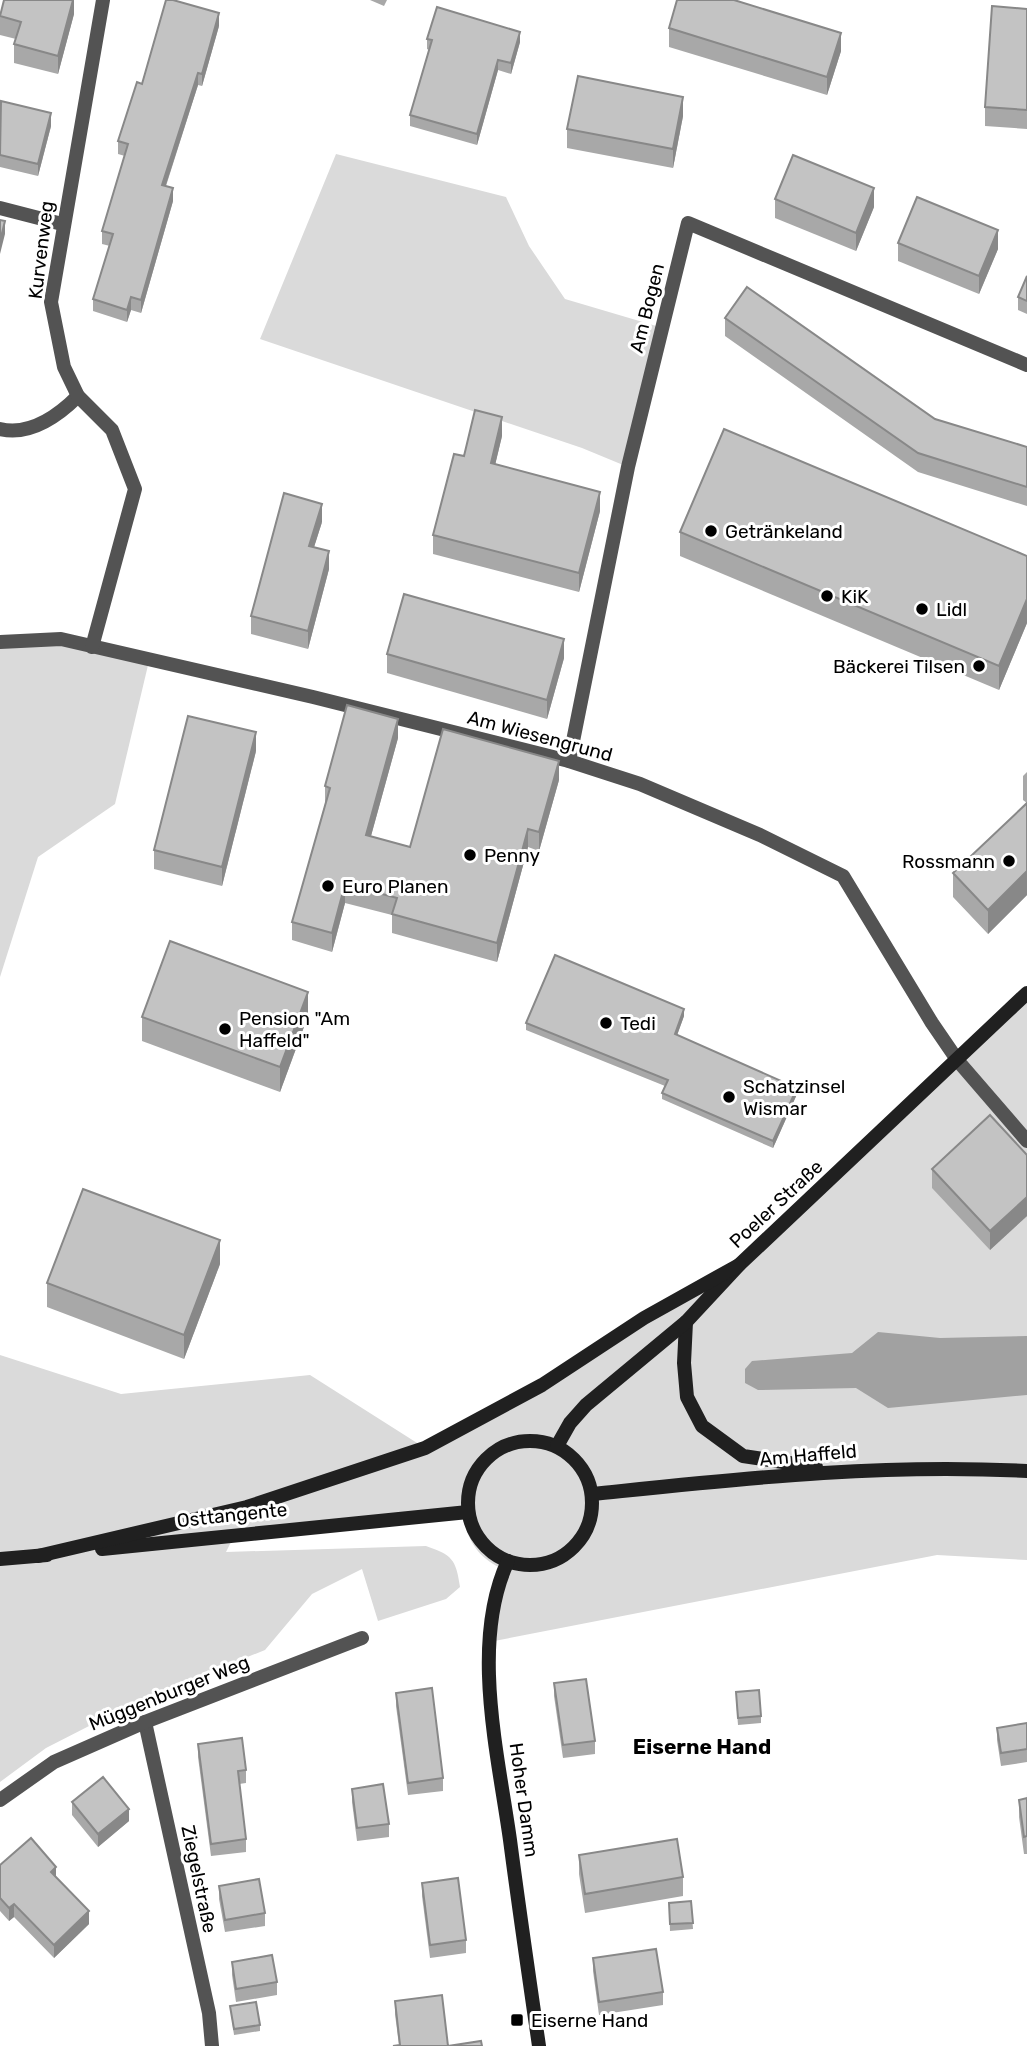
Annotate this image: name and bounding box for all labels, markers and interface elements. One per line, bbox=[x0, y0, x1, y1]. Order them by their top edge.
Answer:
street label: Kurvenweg bbox=[24, 200, 58, 300]
street label: Am Bogen bbox=[625, 261, 669, 355]
place label: Getränkeland bbox=[725, 520, 843, 543]
marker: Getränkeland bbox=[703, 523, 719, 539]
place label: KiK bbox=[841, 585, 869, 608]
marker: KiK bbox=[819, 588, 835, 604]
place label: Lidl bbox=[936, 598, 967, 621]
marker: Lidl bbox=[914, 601, 930, 617]
place label: Bäckerei Tilsen bbox=[833, 655, 965, 678]
marker: Bäckerei Tilsen bbox=[971, 658, 987, 674]
street label: Am Wiesengrund bbox=[465, 706, 615, 766]
place label: Penny bbox=[484, 844, 540, 867]
marker: Penny bbox=[462, 847, 478, 863]
place label: Rossmann bbox=[902, 850, 995, 873]
marker: Rossmann bbox=[1001, 853, 1017, 869]
place label: Euro Planen bbox=[342, 875, 448, 898]
marker: Euro Planen bbox=[320, 878, 336, 894]
place label: Pension "Am Haffeld" bbox=[239, 1007, 350, 1052]
place label: Tedi bbox=[620, 1012, 656, 1035]
marker: Tedi bbox=[598, 1015, 614, 1031]
marker: Pension "Am Haffeld" bbox=[217, 1021, 233, 1037]
place label: Schatzinsel Wismar bbox=[743, 1075, 845, 1120]
marker: Schatzinsel Wismar bbox=[721, 1089, 737, 1105]
street label: Poeler Straße bbox=[725, 1155, 827, 1253]
street label: Am Haffeld bbox=[758, 1439, 858, 1471]
street label: Osttangente bbox=[176, 1498, 288, 1532]
street label: Müggenburger Weg bbox=[85, 1650, 253, 1736]
district label: Eiserne Hand bbox=[633, 1734, 771, 1759]
street label: Hoher Damm bbox=[505, 1741, 543, 1859]
street label: Ziegelstraße bbox=[176, 1823, 222, 1935]
place label: Eiserne Hand bbox=[531, 2009, 648, 2032]
marker: Eiserne Hand bbox=[509, 2012, 525, 2028]

